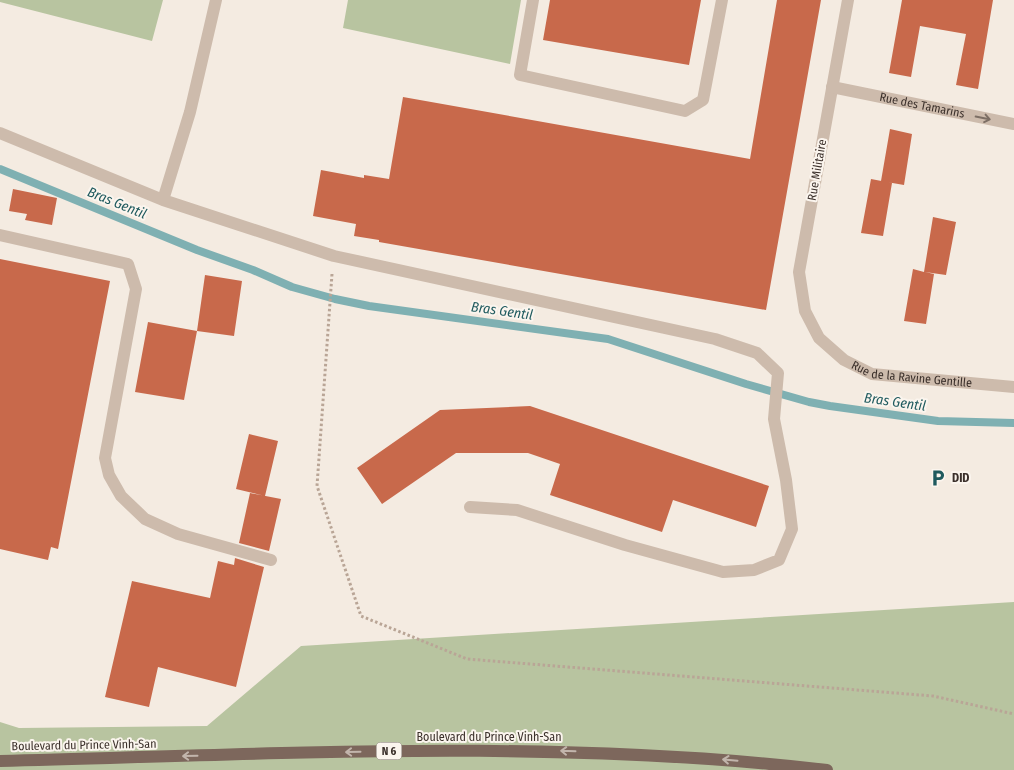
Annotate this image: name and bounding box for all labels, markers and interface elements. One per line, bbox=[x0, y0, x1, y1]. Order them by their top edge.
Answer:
street label: Rue des Tamarins bbox=[878, 90, 966, 121]
one-way arrow bbox=[975, 113, 991, 123]
street label: Rue Militaire bbox=[805, 138, 829, 202]
water label: Bras Gentil bbox=[85, 183, 149, 223]
water label: Bras Gentil bbox=[470, 298, 534, 324]
street label: Rue de la Ravine Gentille bbox=[849, 358, 973, 390]
water label: Bras Gentil bbox=[863, 389, 927, 415]
parking icon: DID bbox=[928, 468, 948, 488]
place label: DID bbox=[952, 471, 970, 485]
street label: Boulevard du Prince Vinh-San bbox=[417, 730, 561, 744]
street label: Boulevard du Prince Vinh-San bbox=[11, 737, 157, 753]
road number: N 6 bbox=[376, 742, 402, 759]
one-way arrow bbox=[345, 747, 361, 757]
one-way arrow bbox=[560, 747, 576, 756]
one-way arrow bbox=[182, 751, 198, 761]
one-way arrow bbox=[722, 755, 738, 765]

